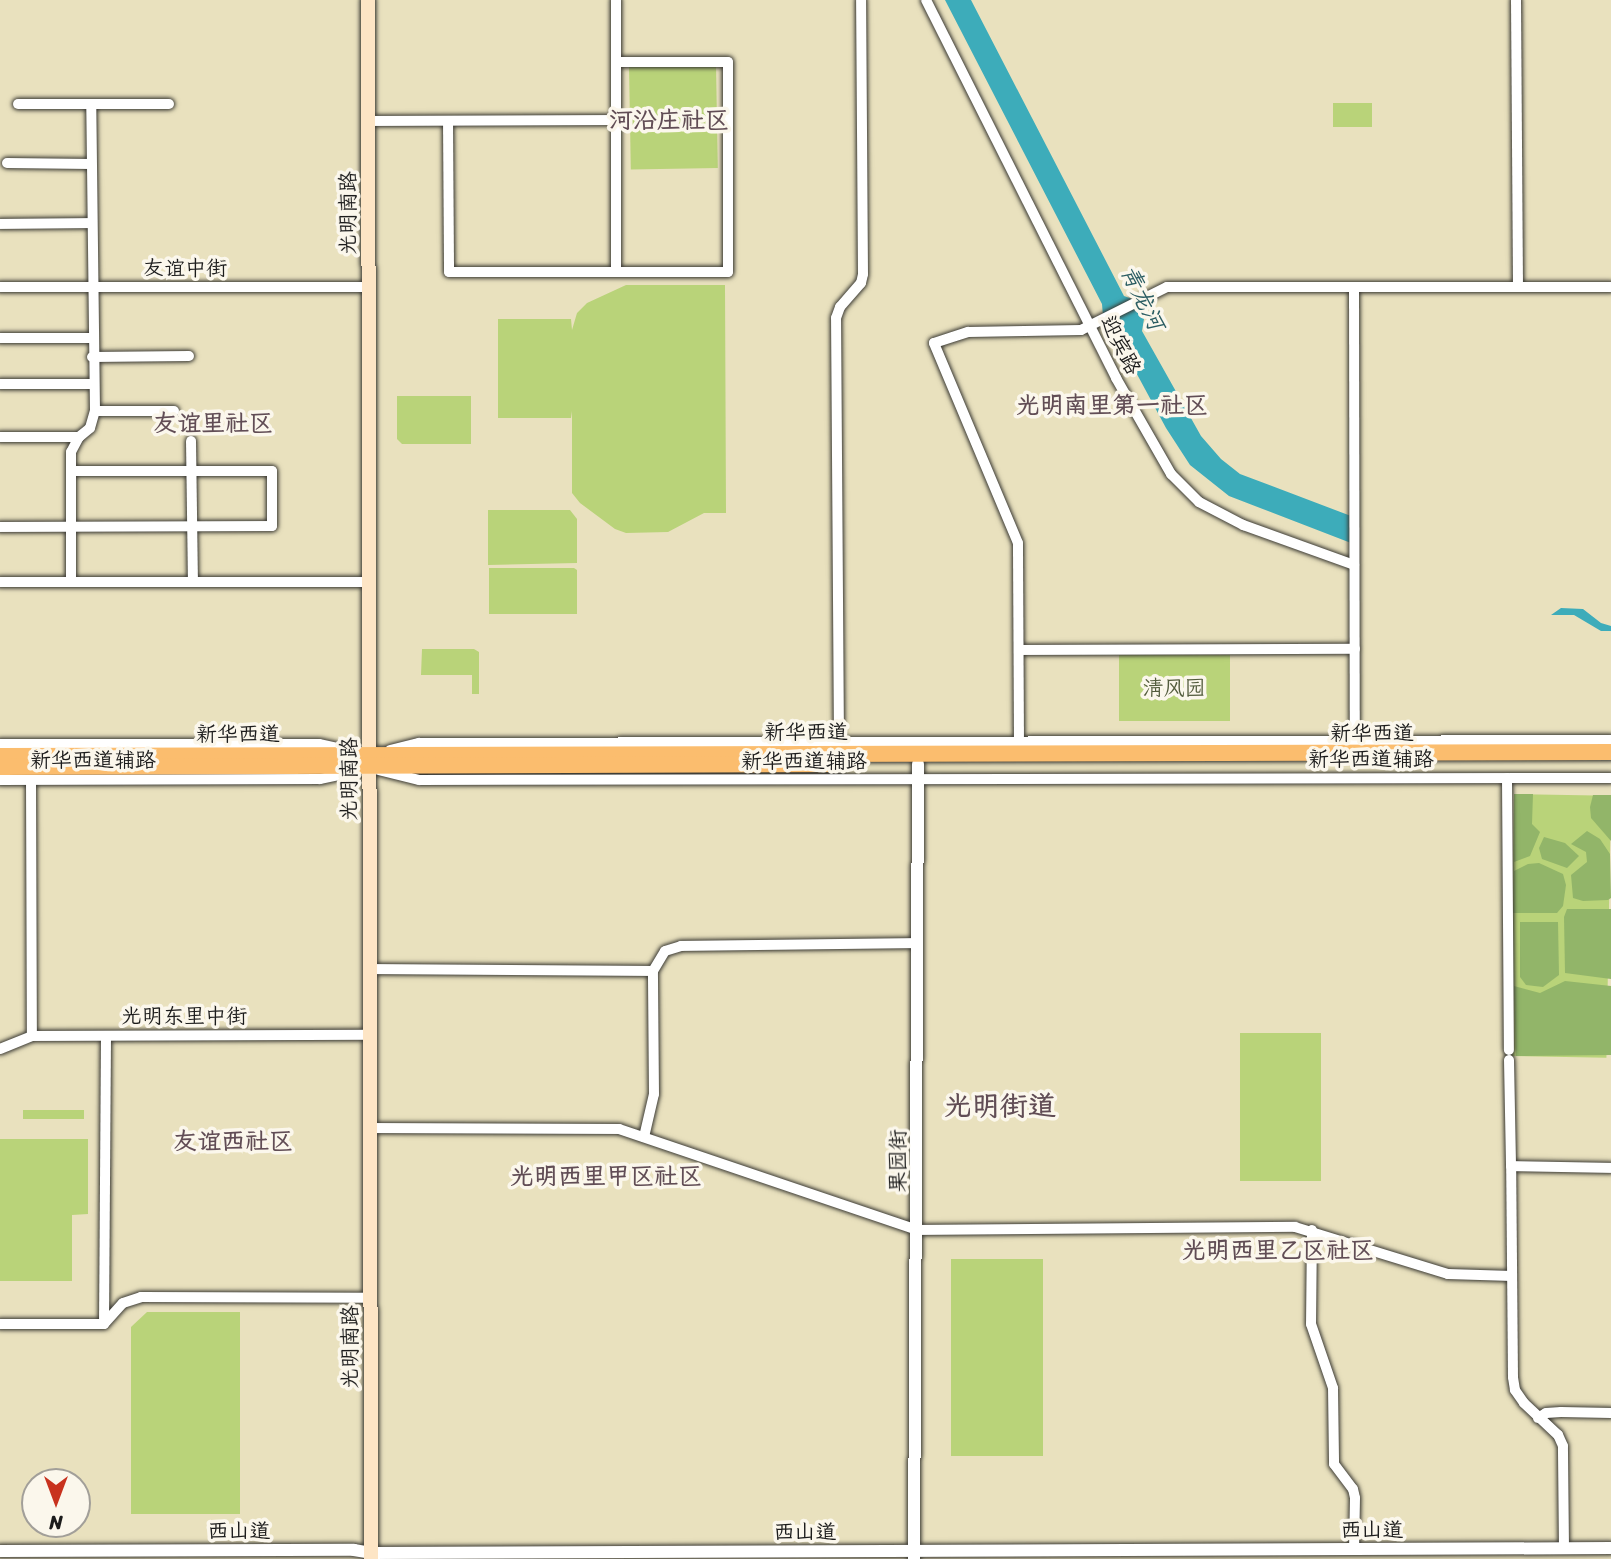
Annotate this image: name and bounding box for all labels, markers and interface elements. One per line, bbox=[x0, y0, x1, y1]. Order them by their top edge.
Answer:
district label: 河沿庄社区 bbox=[609, 107, 729, 135]
street label: 光明南路 bbox=[335, 171, 361, 255]
street label: 友谊中街 bbox=[143, 255, 227, 281]
water label: 青龙河 bbox=[1114, 261, 1170, 335]
street label: 迎宾路 bbox=[1095, 311, 1147, 379]
district label: 光明南里第一社区 bbox=[1016, 392, 1208, 420]
district label: 友谊里社区 bbox=[153, 410, 273, 438]
park label: 清风园 bbox=[1143, 675, 1205, 701]
street label: 新华西道 bbox=[764, 719, 848, 745]
street label: 新华西道 bbox=[1330, 720, 1414, 746]
street label: 新华西道 bbox=[196, 721, 280, 747]
street label: 光明南路 bbox=[336, 737, 362, 821]
street label: 新华西道辅路 bbox=[1308, 746, 1434, 772]
street label: 新华西道辅路 bbox=[30, 747, 156, 773]
street label: 新华西道辅路 bbox=[741, 748, 867, 774]
street label: 光明东里中街 bbox=[121, 1003, 247, 1029]
district label: 光明街道 bbox=[944, 1089, 1056, 1123]
district label: 友谊西社区 bbox=[173, 1128, 293, 1156]
street label: 果园街 bbox=[885, 1130, 911, 1192]
district label: 光明西里甲区社区 bbox=[510, 1163, 702, 1191]
district label: 光明西里乙区社区 bbox=[1182, 1237, 1374, 1265]
street label: 光明南路 bbox=[337, 1305, 363, 1389]
north arrow bbox=[21, 1468, 91, 1538]
text: N bbox=[49, 1506, 63, 1539]
street label: 西山道 bbox=[1341, 1517, 1403, 1543]
street label: 西山道 bbox=[208, 1518, 270, 1544]
street label: 西山道 bbox=[774, 1519, 836, 1545]

